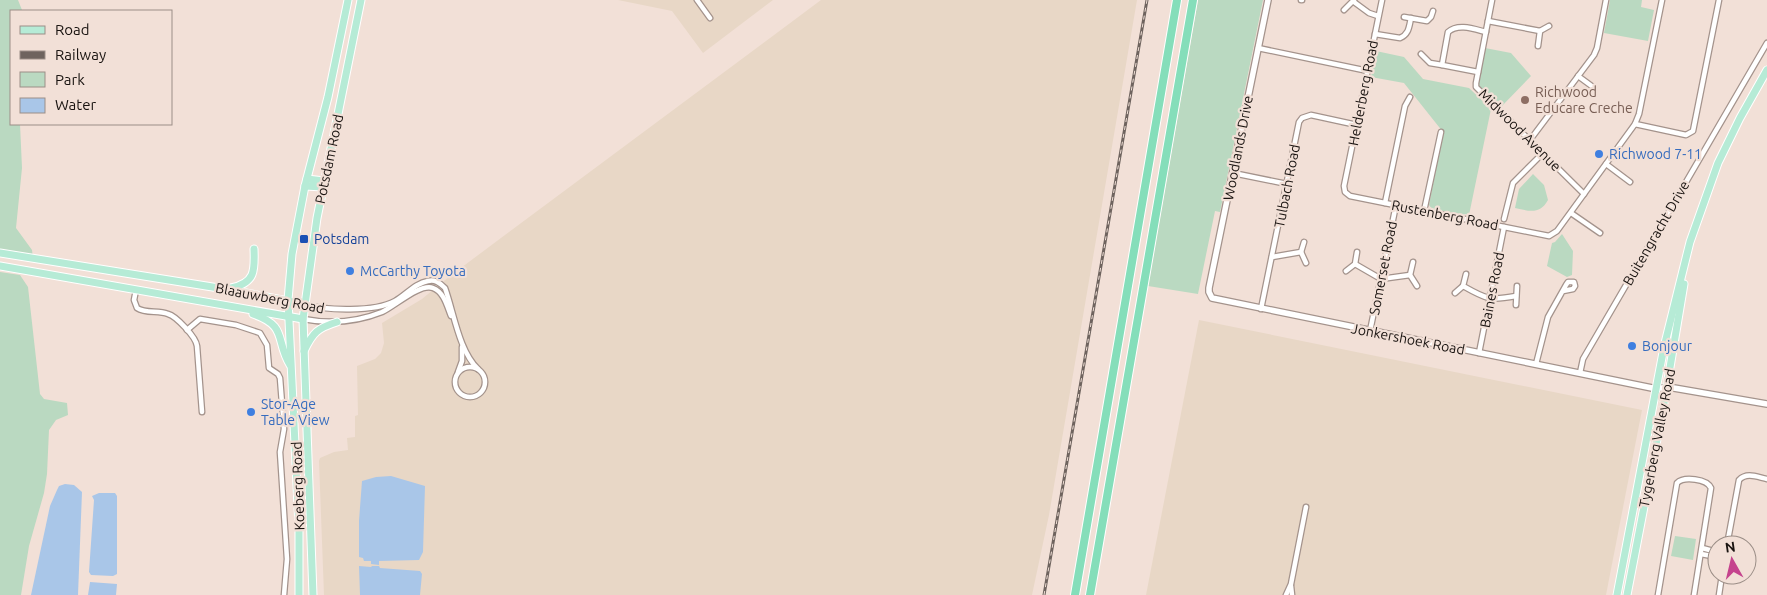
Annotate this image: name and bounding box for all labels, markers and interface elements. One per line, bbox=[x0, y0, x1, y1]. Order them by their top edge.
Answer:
legend bbox=[10, 10, 172, 125]
text: Road bbox=[55, 21, 90, 38]
street label: Helderberg Road bbox=[1345, 39, 1381, 147]
text: Railway bbox=[55, 46, 106, 63]
text: Park bbox=[55, 71, 85, 88]
place label: Richwood Educare Creche bbox=[1535, 84, 1633, 116]
street label: Midwood Avenue bbox=[1476, 86, 1564, 174]
street label: Woodlands Drive bbox=[1220, 94, 1256, 202]
marker: Richwood Educare Creche bbox=[1519, 94, 1531, 106]
text: Water bbox=[55, 96, 96, 113]
street label: Potsdam Road bbox=[312, 113, 346, 205]
street label: Tulbach Road bbox=[1271, 143, 1303, 229]
place label: Richwood 7-11 bbox=[1609, 146, 1702, 162]
marker: Richwood 7-11 bbox=[1593, 148, 1605, 160]
street label: Buitengracht Drive bbox=[1619, 178, 1693, 288]
street label: Rustenberg Road bbox=[1390, 197, 1500, 233]
street label: Somerset Road bbox=[1366, 220, 1400, 316]
place label: Potsdam bbox=[314, 231, 369, 247]
marker: Potsdam bbox=[298, 233, 310, 245]
street label: Baines Road bbox=[1477, 251, 1507, 329]
place label: McCarthy Toyota bbox=[360, 263, 466, 279]
marker: McCarthy Toyota bbox=[344, 265, 356, 277]
street label: Blaauwberg Road bbox=[214, 280, 326, 316]
street label: Jonkershoek Road bbox=[1350, 320, 1466, 358]
place label: Bonjour bbox=[1642, 338, 1693, 354]
marker: Bonjour bbox=[1626, 340, 1638, 352]
street label: Tygerberg Valley Road bbox=[1636, 367, 1678, 509]
place label: Stor-Age Table View bbox=[261, 396, 330, 428]
marker: Stor-Age Table View bbox=[245, 406, 257, 418]
street label: Koeberg Road bbox=[288, 441, 308, 531]
north arrow bbox=[1707, 535, 1757, 585]
text: N bbox=[1724, 538, 1736, 556]

